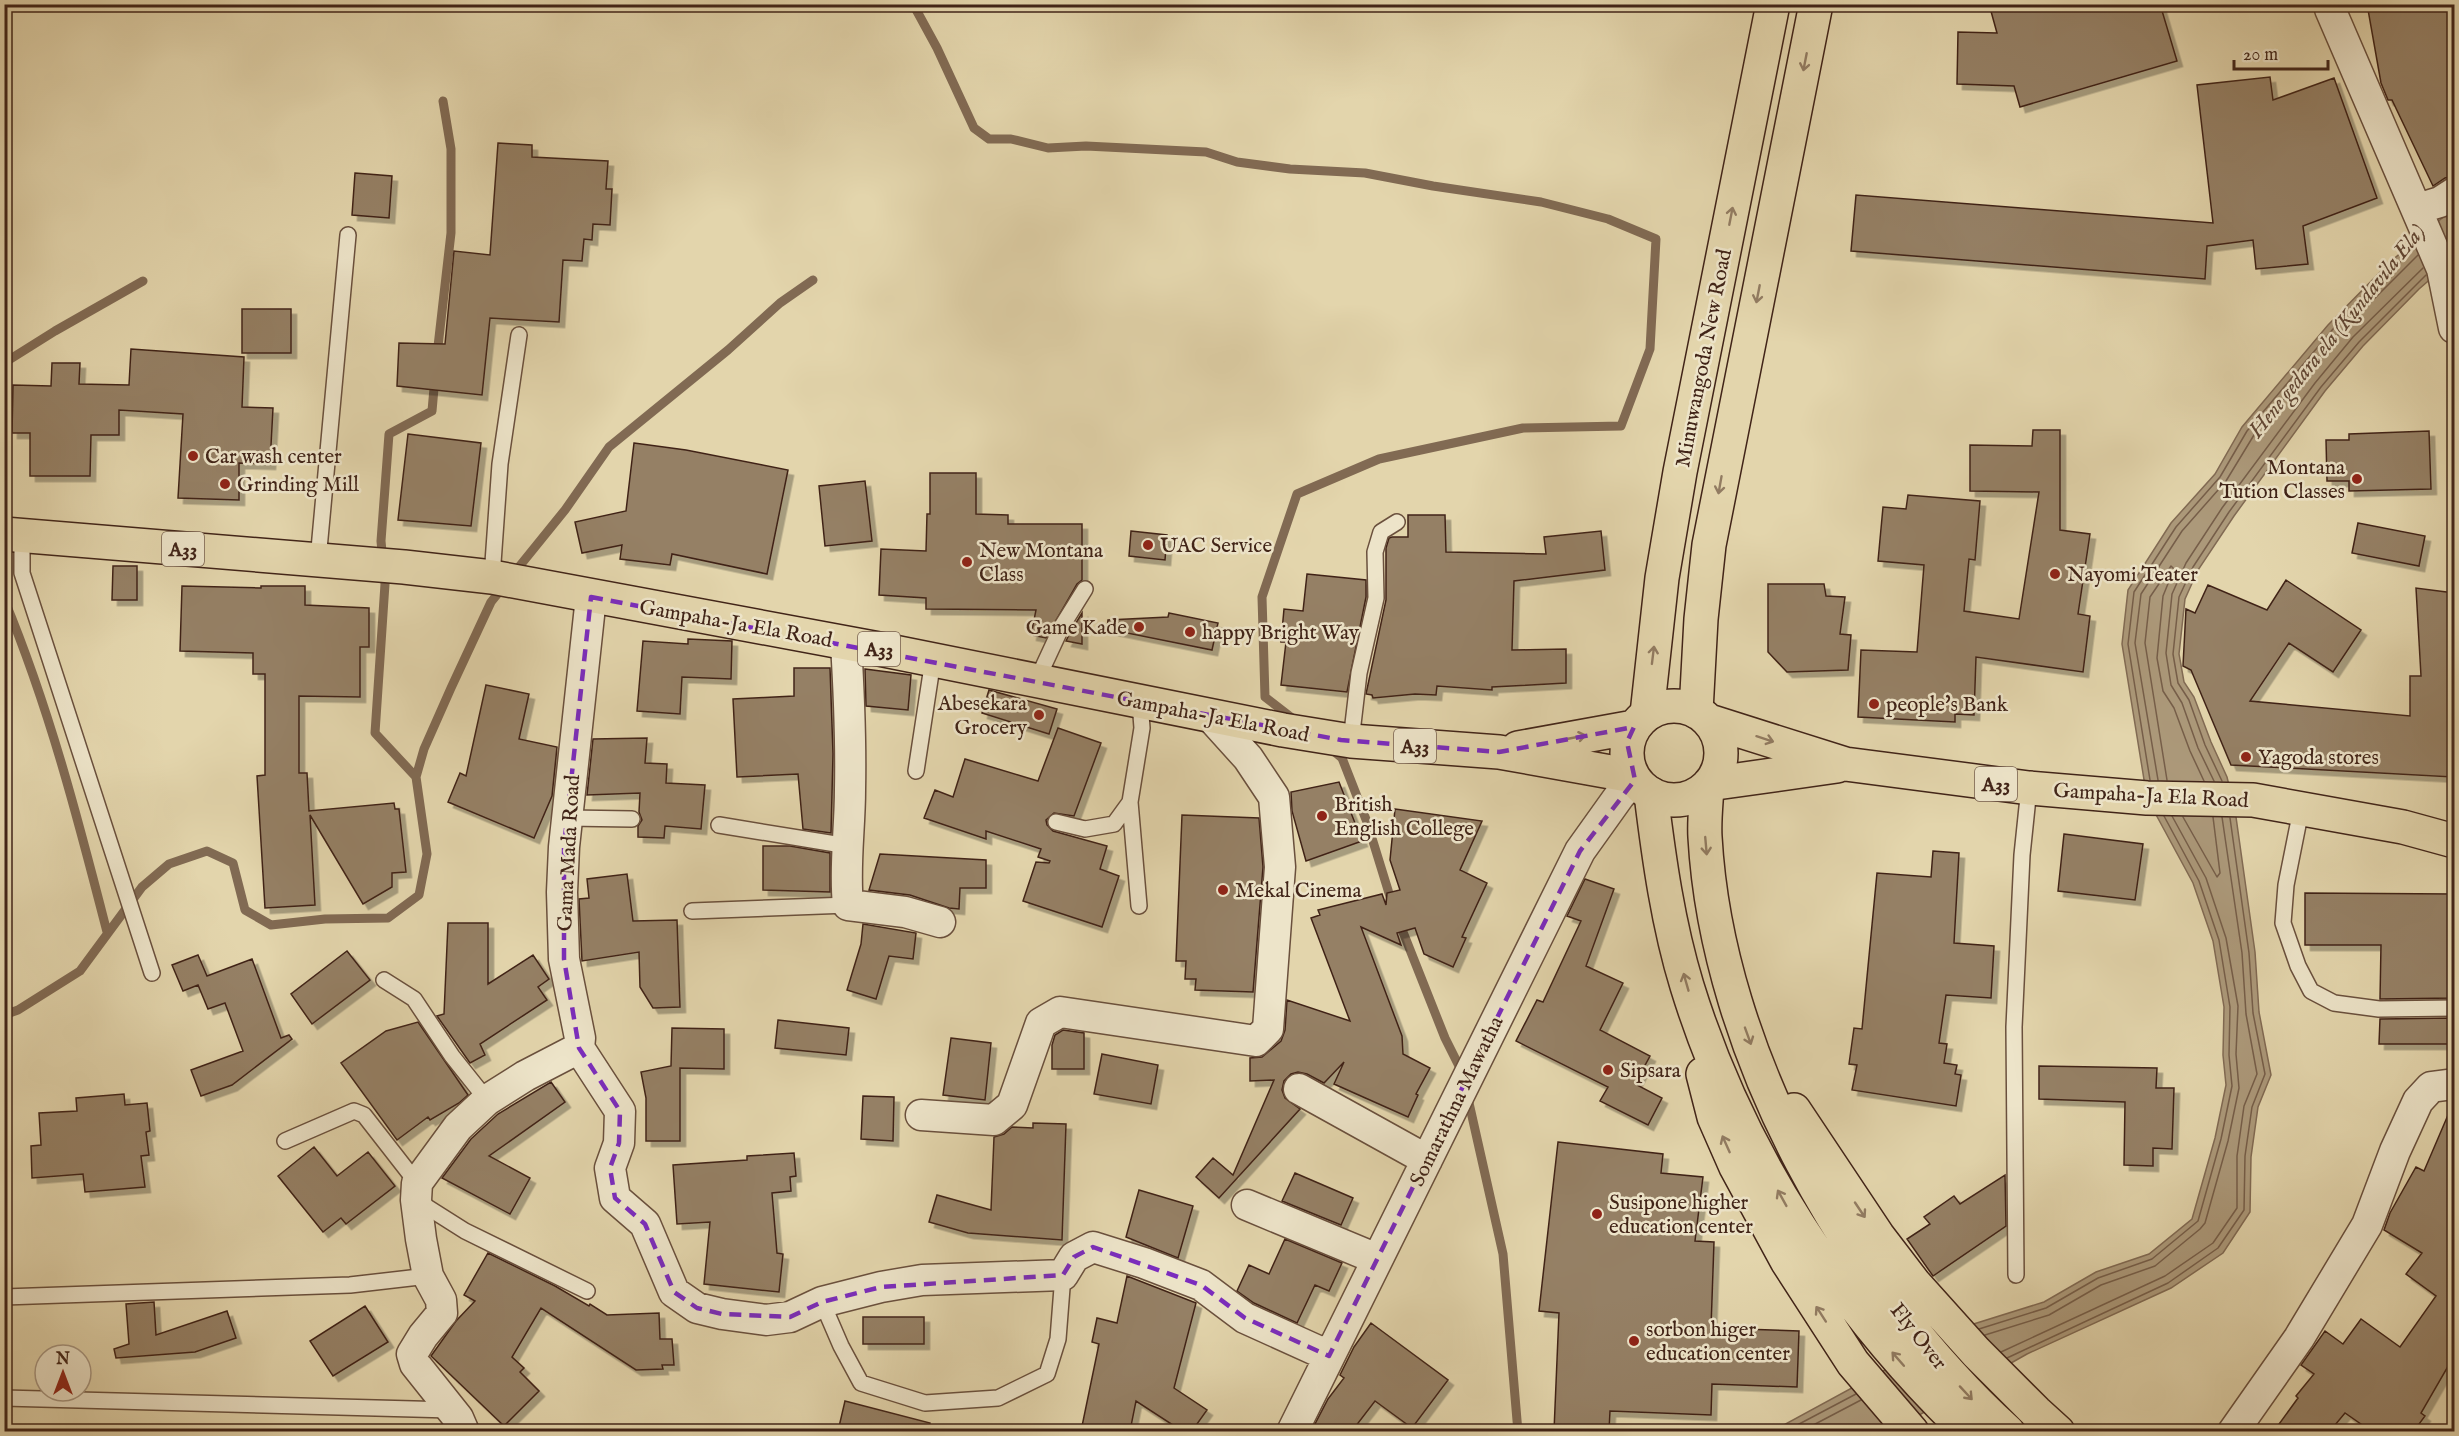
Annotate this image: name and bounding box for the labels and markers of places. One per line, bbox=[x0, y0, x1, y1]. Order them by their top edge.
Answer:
place label: Car wash center bbox=[205, 444, 342, 471]
marker: Car wash center bbox=[186, 449, 200, 463]
place label: Montana Tution Classes bbox=[2219, 455, 2346, 506]
place label: Grinding Mill bbox=[237, 472, 359, 499]
marker: Montana Tution Classes bbox=[2350, 472, 2364, 486]
marker: Grinding Mill bbox=[218, 477, 232, 491]
place label: UAC Service bbox=[1160, 533, 1272, 560]
place label: New Montana Class bbox=[979, 538, 1104, 589]
marker: UAC Service bbox=[1141, 538, 1155, 552]
marker: New Montana Class bbox=[960, 555, 974, 569]
place label: Nayomi Teater bbox=[2067, 562, 2198, 589]
marker: Nayomi Teater bbox=[2048, 567, 2062, 581]
place label: Game Kade bbox=[1026, 615, 1127, 642]
marker: Game Kade bbox=[1132, 620, 1146, 634]
place label: happy Bright Way bbox=[1202, 620, 1360, 647]
marker: happy Bright Way bbox=[1183, 625, 1197, 639]
place label: Abesekara Grocery bbox=[937, 691, 1028, 742]
place label: people's Bank bbox=[1886, 692, 2009, 719]
marker: people's Bank bbox=[1867, 697, 1881, 711]
marker: Abesekara Grocery bbox=[1032, 708, 1046, 722]
place label: Yagoda stores bbox=[2258, 745, 2379, 772]
marker: Yagoda stores bbox=[2239, 750, 2253, 764]
place label: British English College bbox=[1334, 792, 1474, 843]
marker: British English College bbox=[1315, 809, 1329, 823]
place label: Mekal Cinema bbox=[1235, 878, 1362, 905]
marker: Mekal Cinema bbox=[1216, 883, 1230, 897]
place label: Sipsara bbox=[1620, 1058, 1682, 1085]
marker: Sipsara bbox=[1601, 1063, 1615, 1077]
place label: Susipone higher education center bbox=[1609, 1190, 1753, 1241]
marker: Susipone higher education center bbox=[1590, 1207, 1604, 1221]
place label: sorbon higer education center bbox=[1646, 1317, 1790, 1368]
marker: sorbon higer education center bbox=[1627, 1334, 1641, 1348]

